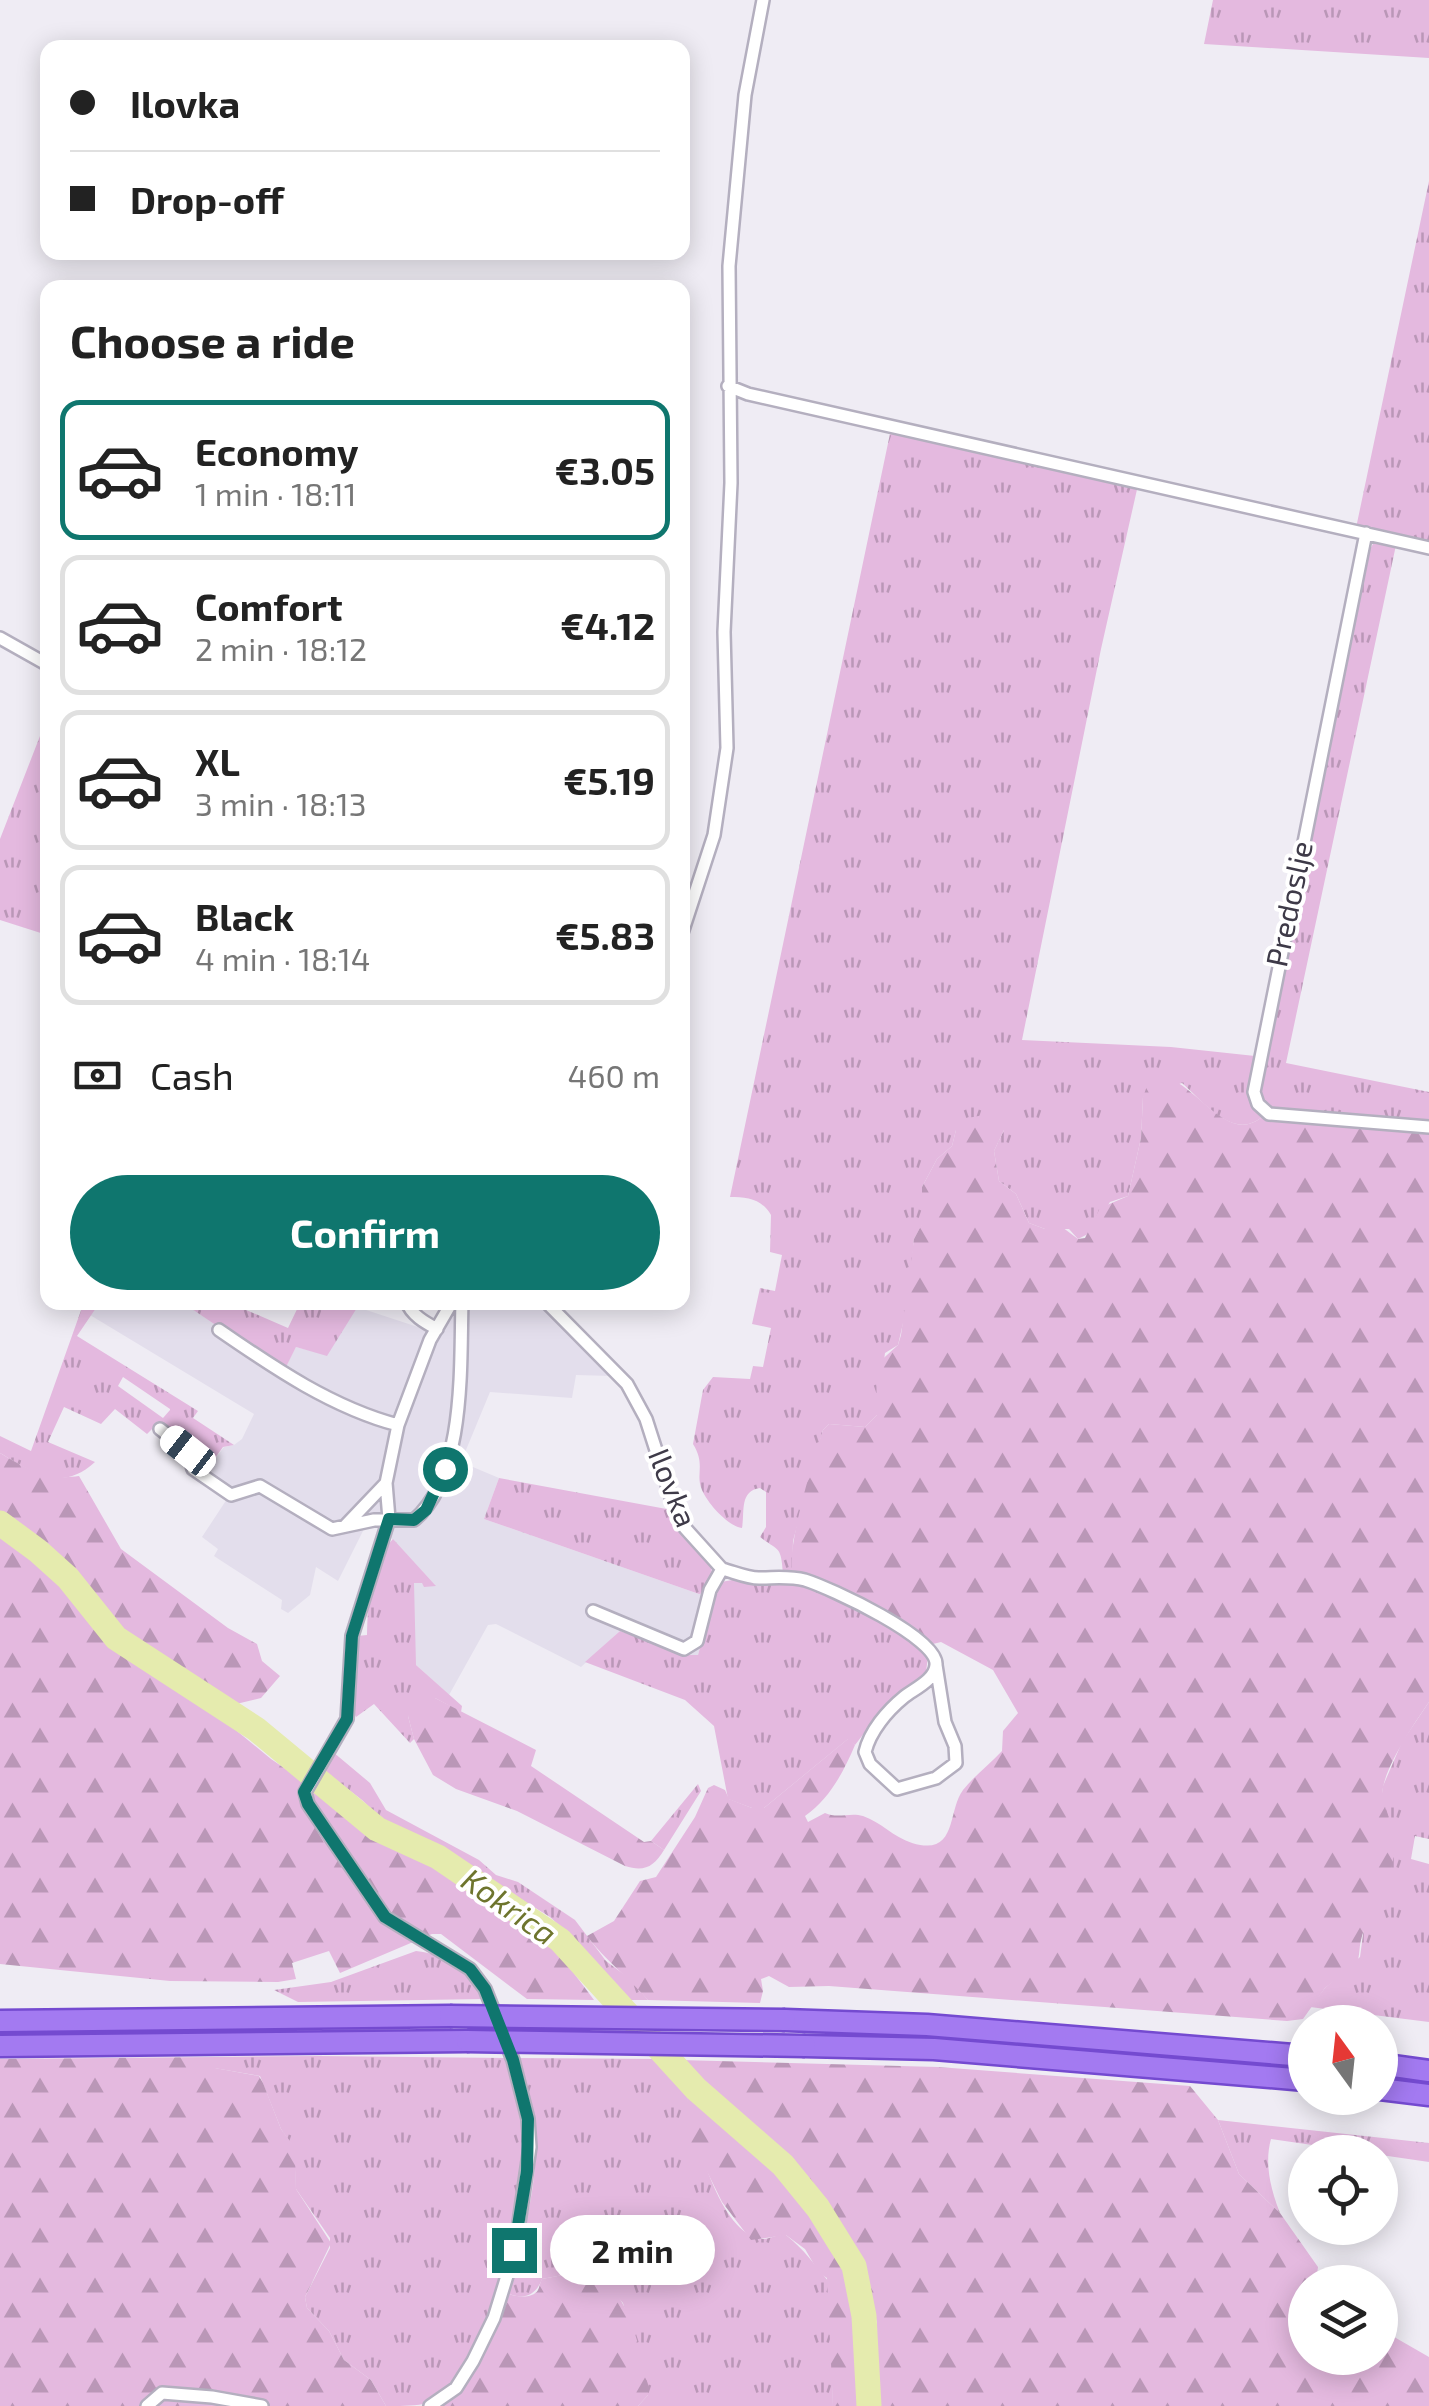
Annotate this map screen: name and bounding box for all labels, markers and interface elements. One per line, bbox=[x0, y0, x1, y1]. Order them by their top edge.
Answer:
text: Ilovka bbox=[130, 80, 240, 126]
text: Drop-off bbox=[130, 176, 284, 222]
text: Choose a ride bbox=[70, 313, 355, 367]
icon: car bbox=[75, 425, 165, 515]
text: Economy bbox=[195, 428, 359, 474]
text: €3.05 bbox=[555, 447, 655, 493]
text: 1 min · 18:11 bbox=[195, 474, 356, 512]
icon: car bbox=[75, 580, 165, 670]
text: Comfort bbox=[195, 583, 343, 629]
text: €4.12 bbox=[560, 602, 655, 648]
text: 2 min · 18:12 bbox=[195, 629, 367, 667]
icon: car bbox=[75, 735, 165, 825]
text: XL bbox=[195, 738, 240, 784]
text: €5.19 bbox=[563, 757, 655, 803]
text: 3 min · 18:13 bbox=[195, 784, 367, 822]
street label: Predoslje bbox=[1257, 838, 1319, 970]
icon: car bbox=[75, 890, 165, 980]
text: Black bbox=[195, 893, 294, 939]
text: €5.83 bbox=[555, 912, 655, 958]
text: 4 min · 18:14 bbox=[195, 939, 370, 977]
icon: cash bbox=[70, 1048, 125, 1103]
text: Cash bbox=[150, 1052, 234, 1098]
text: 460 m bbox=[568, 1056, 660, 1094]
button: Confirm bbox=[70, 1175, 660, 1290]
car bbox=[155, 1421, 221, 1481]
street label: Ilovka bbox=[642, 1443, 706, 1532]
route start bbox=[423, 1447, 468, 1492]
water label: Kokrica bbox=[455, 1859, 565, 1952]
north arrow bbox=[1288, 2005, 1398, 2115]
map controls bbox=[1288, 2005, 1398, 2375]
button: locate bbox=[1288, 2135, 1398, 2245]
callout: 2 min bbox=[549, 2215, 714, 2285]
route end bbox=[492, 2228, 537, 2273]
text: 2 min bbox=[592, 2231, 673, 2269]
button: layers bbox=[1288, 2265, 1398, 2375]

